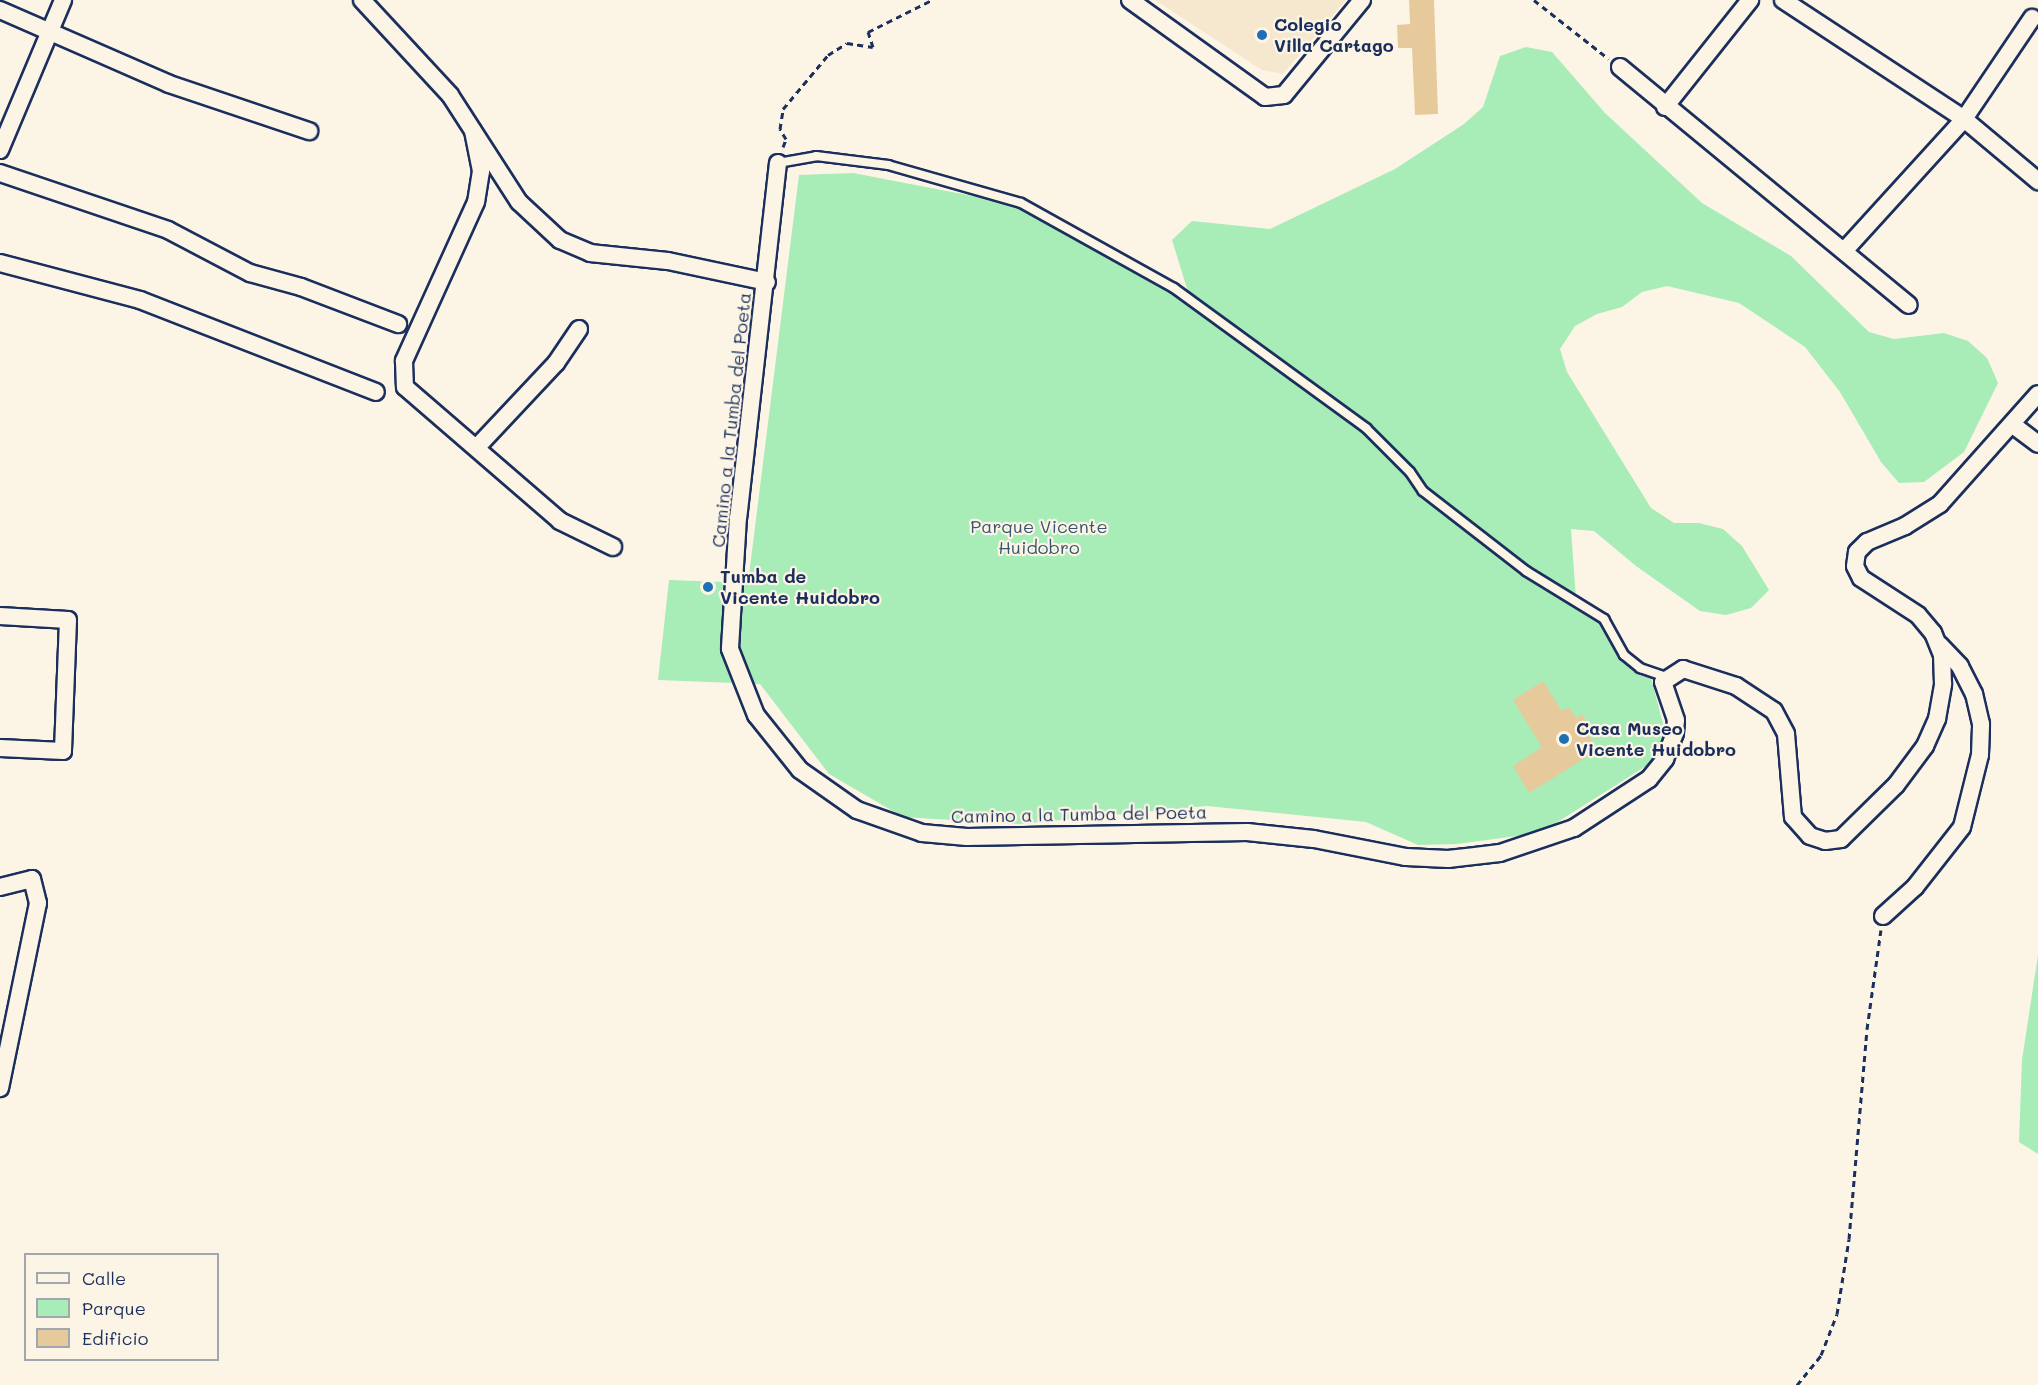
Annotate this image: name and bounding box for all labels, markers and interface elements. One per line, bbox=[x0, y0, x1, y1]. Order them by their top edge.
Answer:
place label: Colegio Villa Cartago bbox=[1274, 14, 1394, 57]
marker: Colegio Villa Cartago bbox=[1255, 28, 1269, 42]
street label: Camino a la Tumba del Poeta bbox=[707, 291, 755, 549]
park label: Parque Vicente Huidobro bbox=[970, 516, 1108, 558]
place label: Tumba de Vicente Huidobro bbox=[720, 566, 880, 608]
marker: Tumba de Vicente Huidobro bbox=[701, 580, 715, 594]
place label: Casa Museo Vicente Huidobro bbox=[1576, 718, 1736, 760]
marker: Casa Museo Vicente Huidobro bbox=[1557, 732, 1571, 746]
street label: Camino a la Tumba del Poeta bbox=[951, 801, 1207, 827]
legend bbox=[24, 1253, 219, 1361]
text: Calle bbox=[82, 1266, 126, 1290]
text: Parque bbox=[82, 1296, 146, 1320]
text: Edificio bbox=[82, 1326, 149, 1350]

